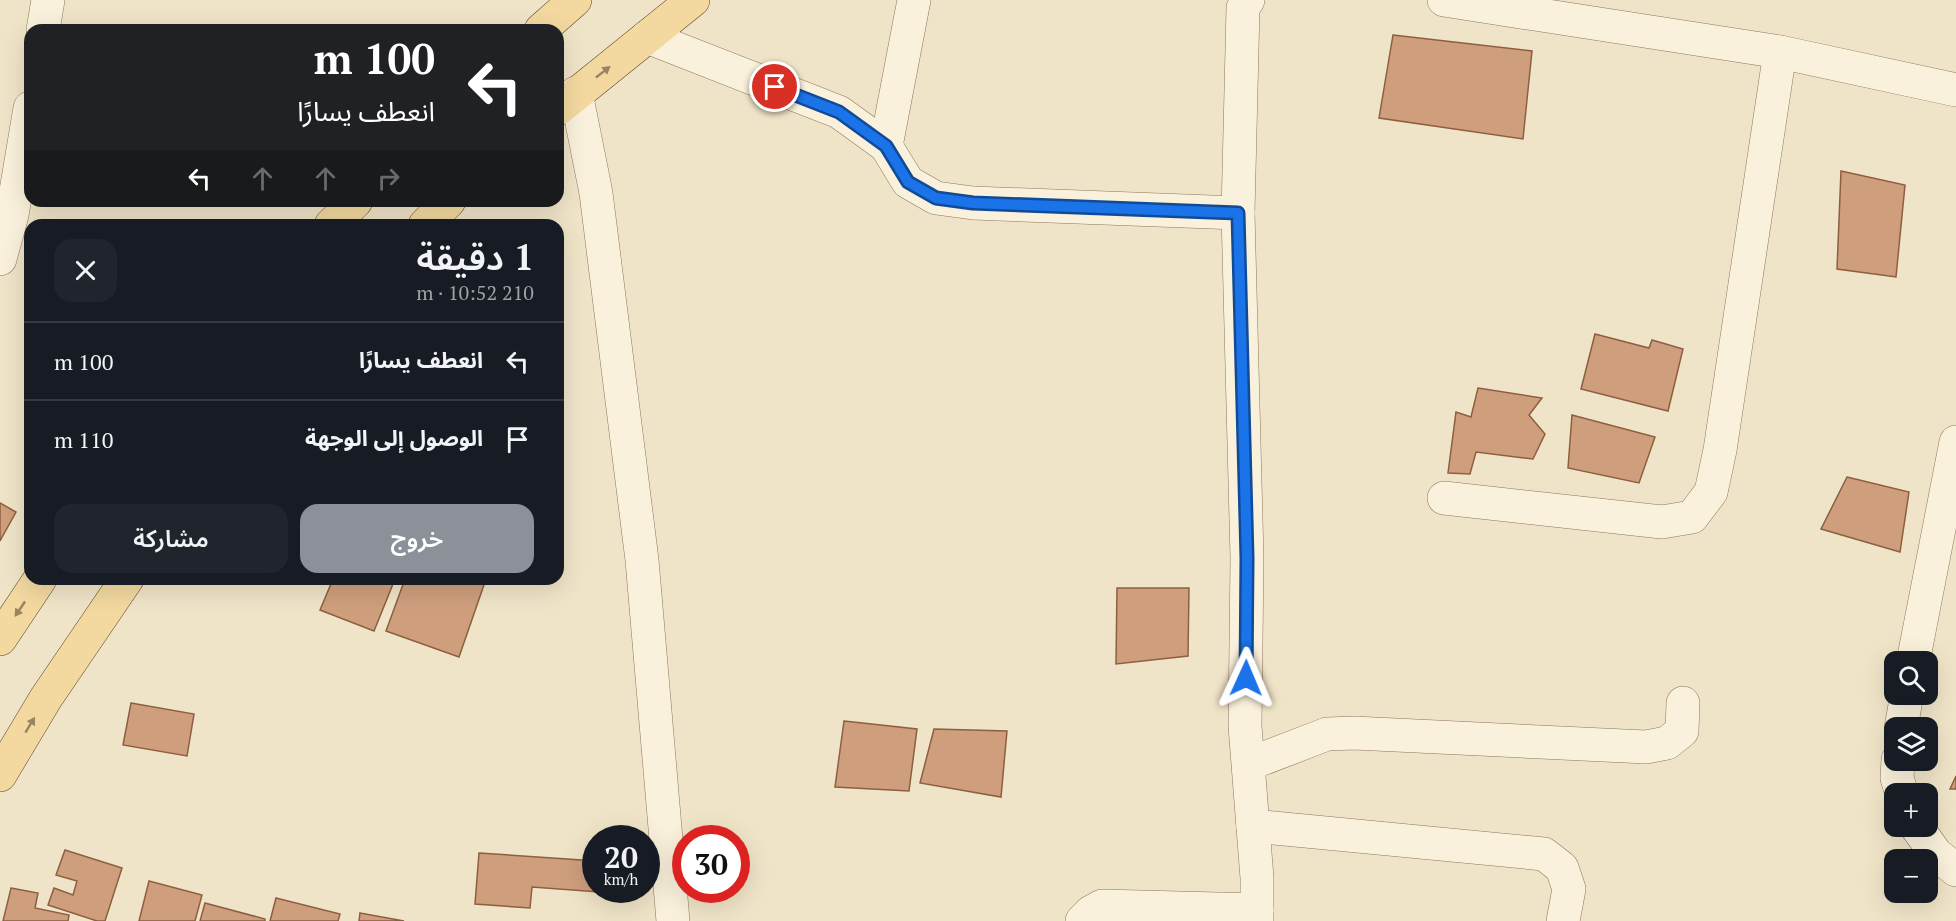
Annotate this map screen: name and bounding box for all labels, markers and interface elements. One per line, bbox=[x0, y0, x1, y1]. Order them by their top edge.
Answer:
text: 100 m bbox=[314, 30, 435, 86]
icon: left bbox=[456, 48, 534, 126]
pin bbox=[749, 61, 800, 112]
one-way arrow bbox=[596, 66, 611, 78]
icon: arrive bbox=[758, 70, 791, 103]
text: انعطف يسارًا bbox=[297, 93, 435, 129]
icon: left bbox=[183, 162, 216, 195]
icon: ahead bbox=[246, 162, 279, 195]
icon: ahead bbox=[309, 162, 342, 195]
icon: right bbox=[372, 162, 405, 195]
text: 1 دقيقة bbox=[417, 233, 534, 280]
button: close bbox=[54, 239, 117, 302]
text: 210 m · 10:52 bbox=[416, 279, 534, 306]
text: انعطف يسارًا bbox=[359, 345, 483, 374]
icon: left bbox=[501, 345, 534, 378]
text: 100 m bbox=[54, 347, 114, 376]
text: الوصول إلى الوجهة bbox=[305, 423, 483, 452]
icon: arrive bbox=[501, 423, 534, 456]
text: 110 m bbox=[54, 425, 114, 454]
button: مشاركة bbox=[54, 504, 288, 573]
button: خروج bbox=[300, 504, 534, 573]
one-way arrow bbox=[15, 601, 26, 617]
position arrow bbox=[1214, 646, 1278, 710]
map controls bbox=[1884, 651, 1938, 903]
button: search bbox=[1884, 651, 1938, 705]
one-way arrow bbox=[25, 717, 36, 733]
button: layers bbox=[1884, 717, 1938, 771]
button: + bbox=[1884, 783, 1938, 837]
speed limit sign: 30 bbox=[672, 825, 750, 903]
text: 20 bbox=[604, 837, 638, 877]
button: − bbox=[1884, 849, 1938, 903]
text: km/h bbox=[604, 869, 638, 889]

